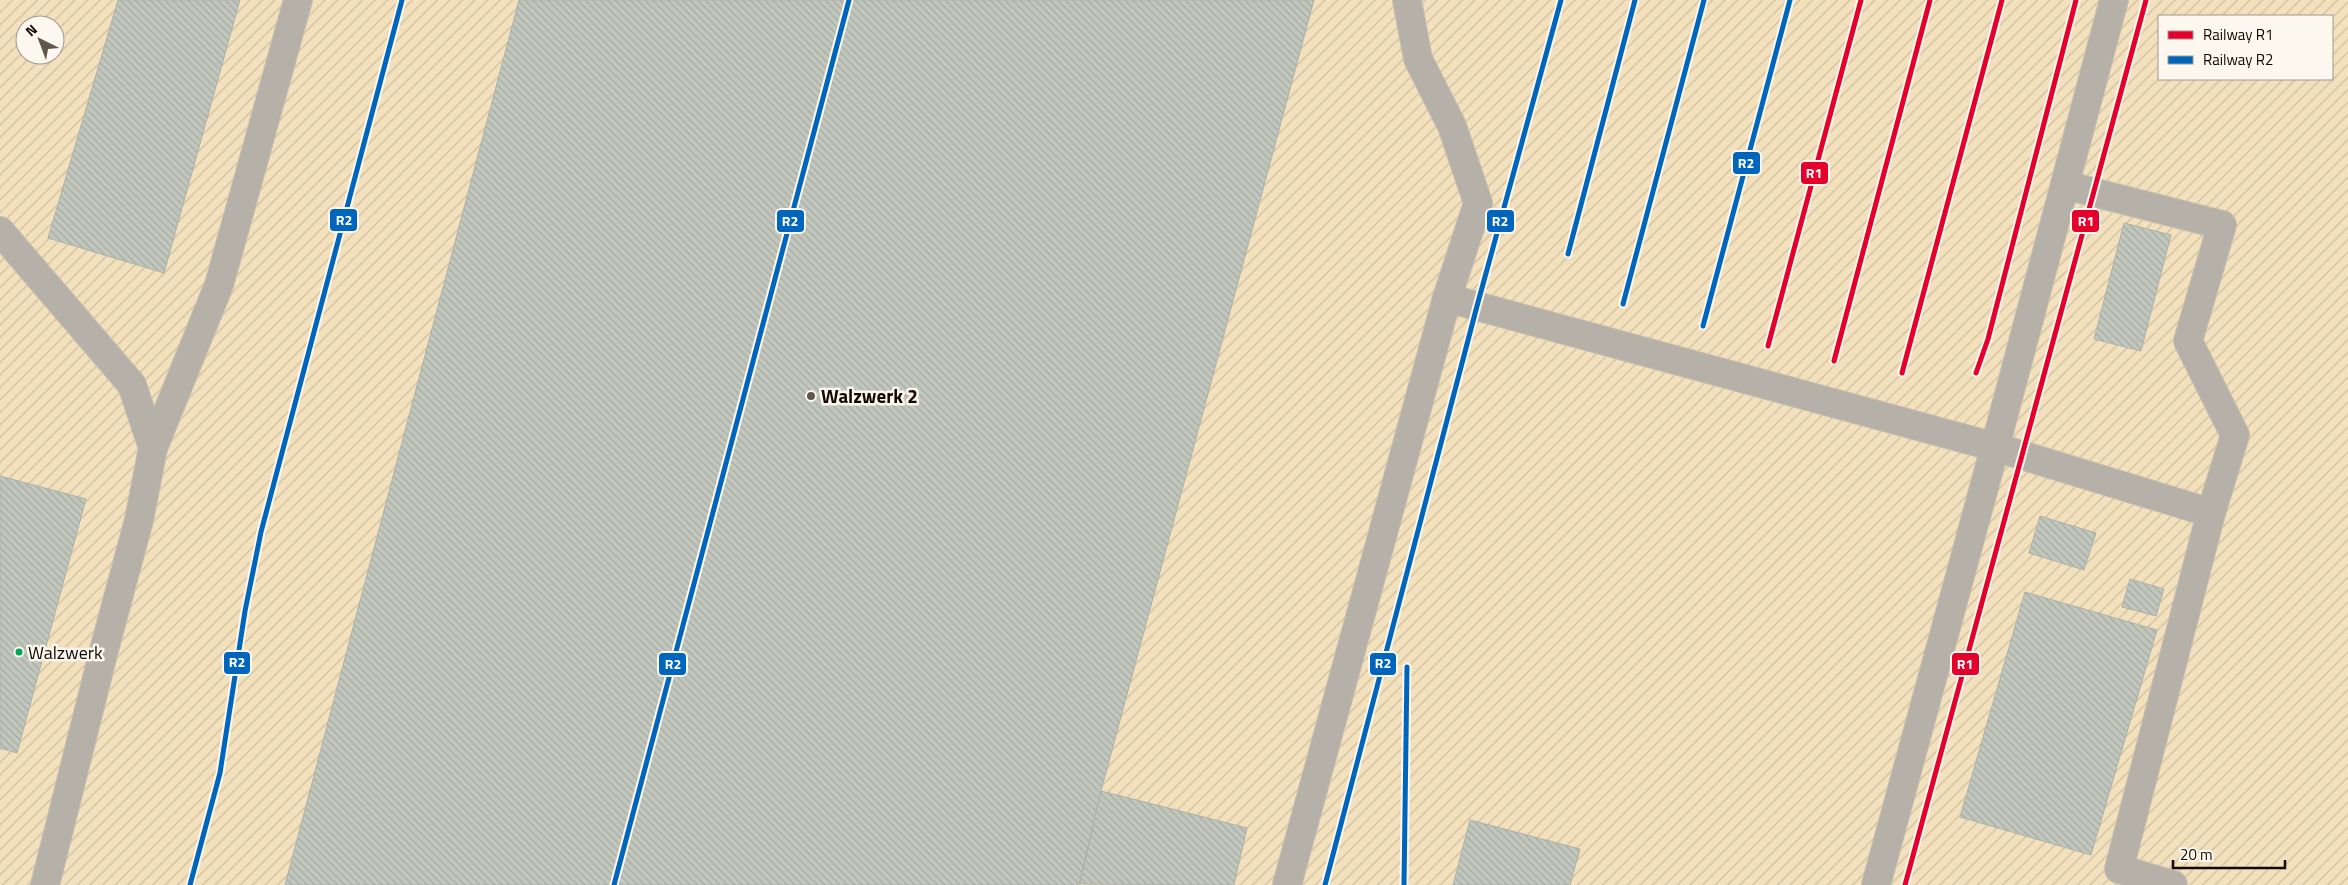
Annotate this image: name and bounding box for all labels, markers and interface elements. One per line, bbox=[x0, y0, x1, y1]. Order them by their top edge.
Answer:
north arrow bbox=[15, 15, 65, 65]
legend bbox=[2158, 15, 2333, 80]
text: N bbox=[20, 19, 42, 41]
text: Railway R1 bbox=[2203, 23, 2274, 46]
text: Railway R2 bbox=[2203, 48, 2274, 71]
line badge: R2 bbox=[1732, 151, 1761, 175]
text: R2 bbox=[1738, 152, 1754, 173]
line badge: R1 bbox=[1800, 161, 1829, 185]
text: R1 bbox=[1806, 162, 1822, 183]
line badge: R2 bbox=[329, 208, 358, 232]
text: R2 bbox=[336, 209, 352, 230]
line badge: R2 bbox=[776, 209, 805, 233]
line badge: R2 bbox=[1486, 209, 1515, 233]
line badge: R1 bbox=[2071, 209, 2100, 233]
text: R2 bbox=[782, 210, 798, 231]
text: R2 bbox=[1492, 210, 1508, 231]
text: R1 bbox=[2078, 210, 2094, 231]
place label: Walzwerk 2 bbox=[821, 381, 918, 410]
marker: Walzwerk 2 bbox=[805, 390, 817, 402]
place label: Walzwerk bbox=[28, 639, 103, 666]
marker: Walzwerk bbox=[14, 647, 24, 657]
line badge: R2 bbox=[223, 651, 251, 675]
text: R2 bbox=[229, 651, 245, 672]
line badge: R2 bbox=[658, 652, 687, 676]
line badge: R2 bbox=[1369, 652, 1397, 676]
text: R2 bbox=[1375, 652, 1391, 673]
line badge: R1 bbox=[1951, 652, 1980, 676]
text: R2 bbox=[665, 653, 681, 674]
text: R1 bbox=[1957, 653, 1973, 674]
scale bar bbox=[2173, 838, 2286, 870]
text: 20 m bbox=[2180, 843, 2213, 866]

